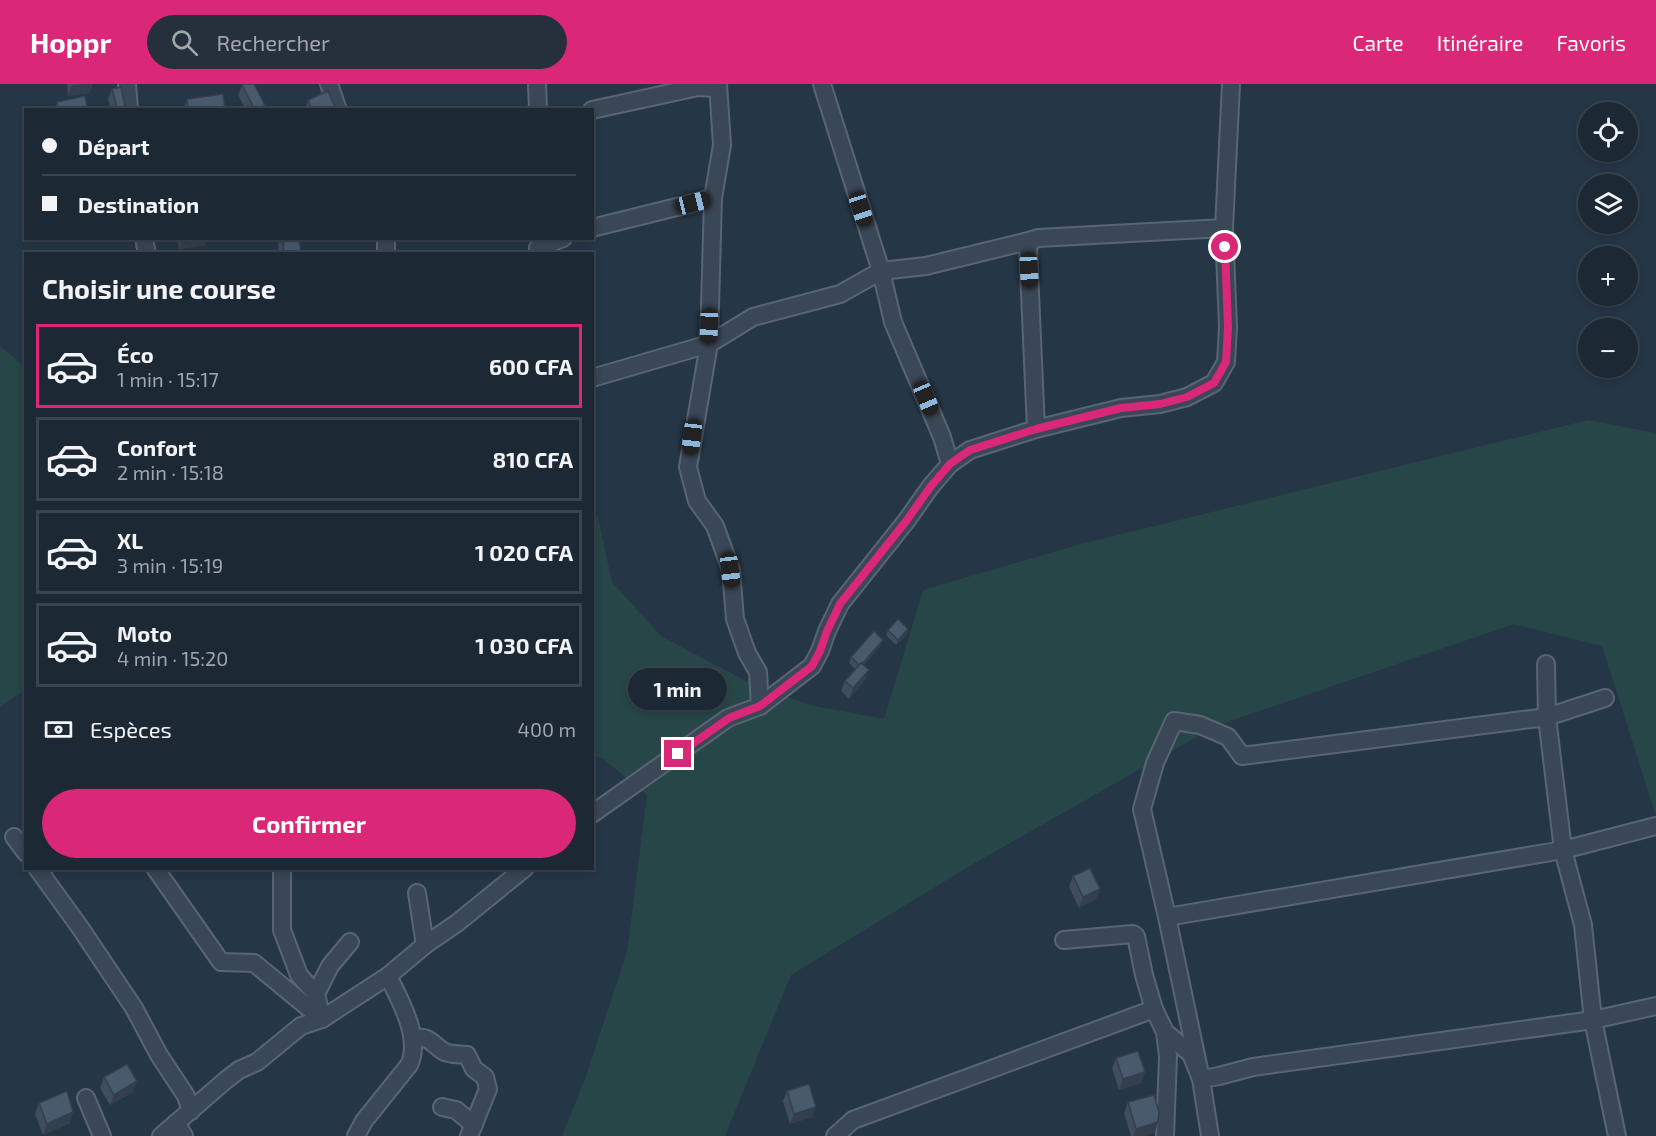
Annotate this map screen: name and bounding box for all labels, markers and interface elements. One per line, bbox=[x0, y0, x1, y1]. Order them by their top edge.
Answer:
search box bbox=[147, 15, 567, 69]
text: Hoppr bbox=[30, 25, 111, 59]
icon: search bbox=[168, 26, 201, 59]
text: Rechercher bbox=[216, 29, 330, 55]
text: Carte bbox=[1352, 30, 1404, 55]
text: Itinéraire bbox=[1437, 30, 1523, 55]
text: Favoris bbox=[1556, 30, 1626, 55]
map controls bbox=[1578, 102, 1638, 378]
button: locate bbox=[1578, 102, 1638, 162]
text: Départ bbox=[78, 133, 150, 159]
button: layers bbox=[1578, 174, 1638, 234]
car bbox=[847, 189, 875, 229]
car bbox=[673, 190, 713, 216]
text: Destination bbox=[78, 191, 199, 217]
route start bbox=[1211, 233, 1238, 260]
button: + bbox=[1578, 246, 1638, 306]
car bbox=[1019, 252, 1039, 288]
text: Choisir une course bbox=[42, 272, 276, 304]
car bbox=[699, 308, 719, 344]
button: − bbox=[1578, 318, 1638, 378]
icon: car bbox=[45, 339, 99, 393]
text: Éco bbox=[117, 341, 154, 367]
text: 600 CFA bbox=[489, 353, 573, 379]
text: 1 min · 15:17 bbox=[117, 367, 219, 391]
car bbox=[911, 378, 941, 418]
car bbox=[681, 418, 703, 456]
icon: car bbox=[45, 432, 99, 486]
text: Confort bbox=[117, 434, 196, 460]
text: 810 CFA bbox=[493, 446, 573, 472]
text: 2 min · 15:18 bbox=[117, 460, 224, 484]
icon: car bbox=[45, 525, 99, 579]
text: XL bbox=[117, 527, 143, 553]
text: 1 020 CFA bbox=[475, 539, 573, 565]
car bbox=[719, 551, 741, 589]
text: 3 min · 15:19 bbox=[117, 553, 223, 577]
icon: car bbox=[45, 618, 99, 672]
text: Moto bbox=[117, 620, 172, 646]
text: 1 030 CFA bbox=[475, 632, 573, 658]
text: 4 min · 15:20 bbox=[117, 646, 228, 670]
callout: 1 min bbox=[628, 667, 728, 709]
text: 1 min bbox=[653, 677, 702, 701]
icon: cash bbox=[42, 713, 75, 746]
text: Espèces bbox=[90, 716, 172, 742]
text: 400 m bbox=[518, 717, 576, 741]
route end bbox=[664, 740, 691, 767]
button: Confirmer bbox=[42, 789, 576, 858]

